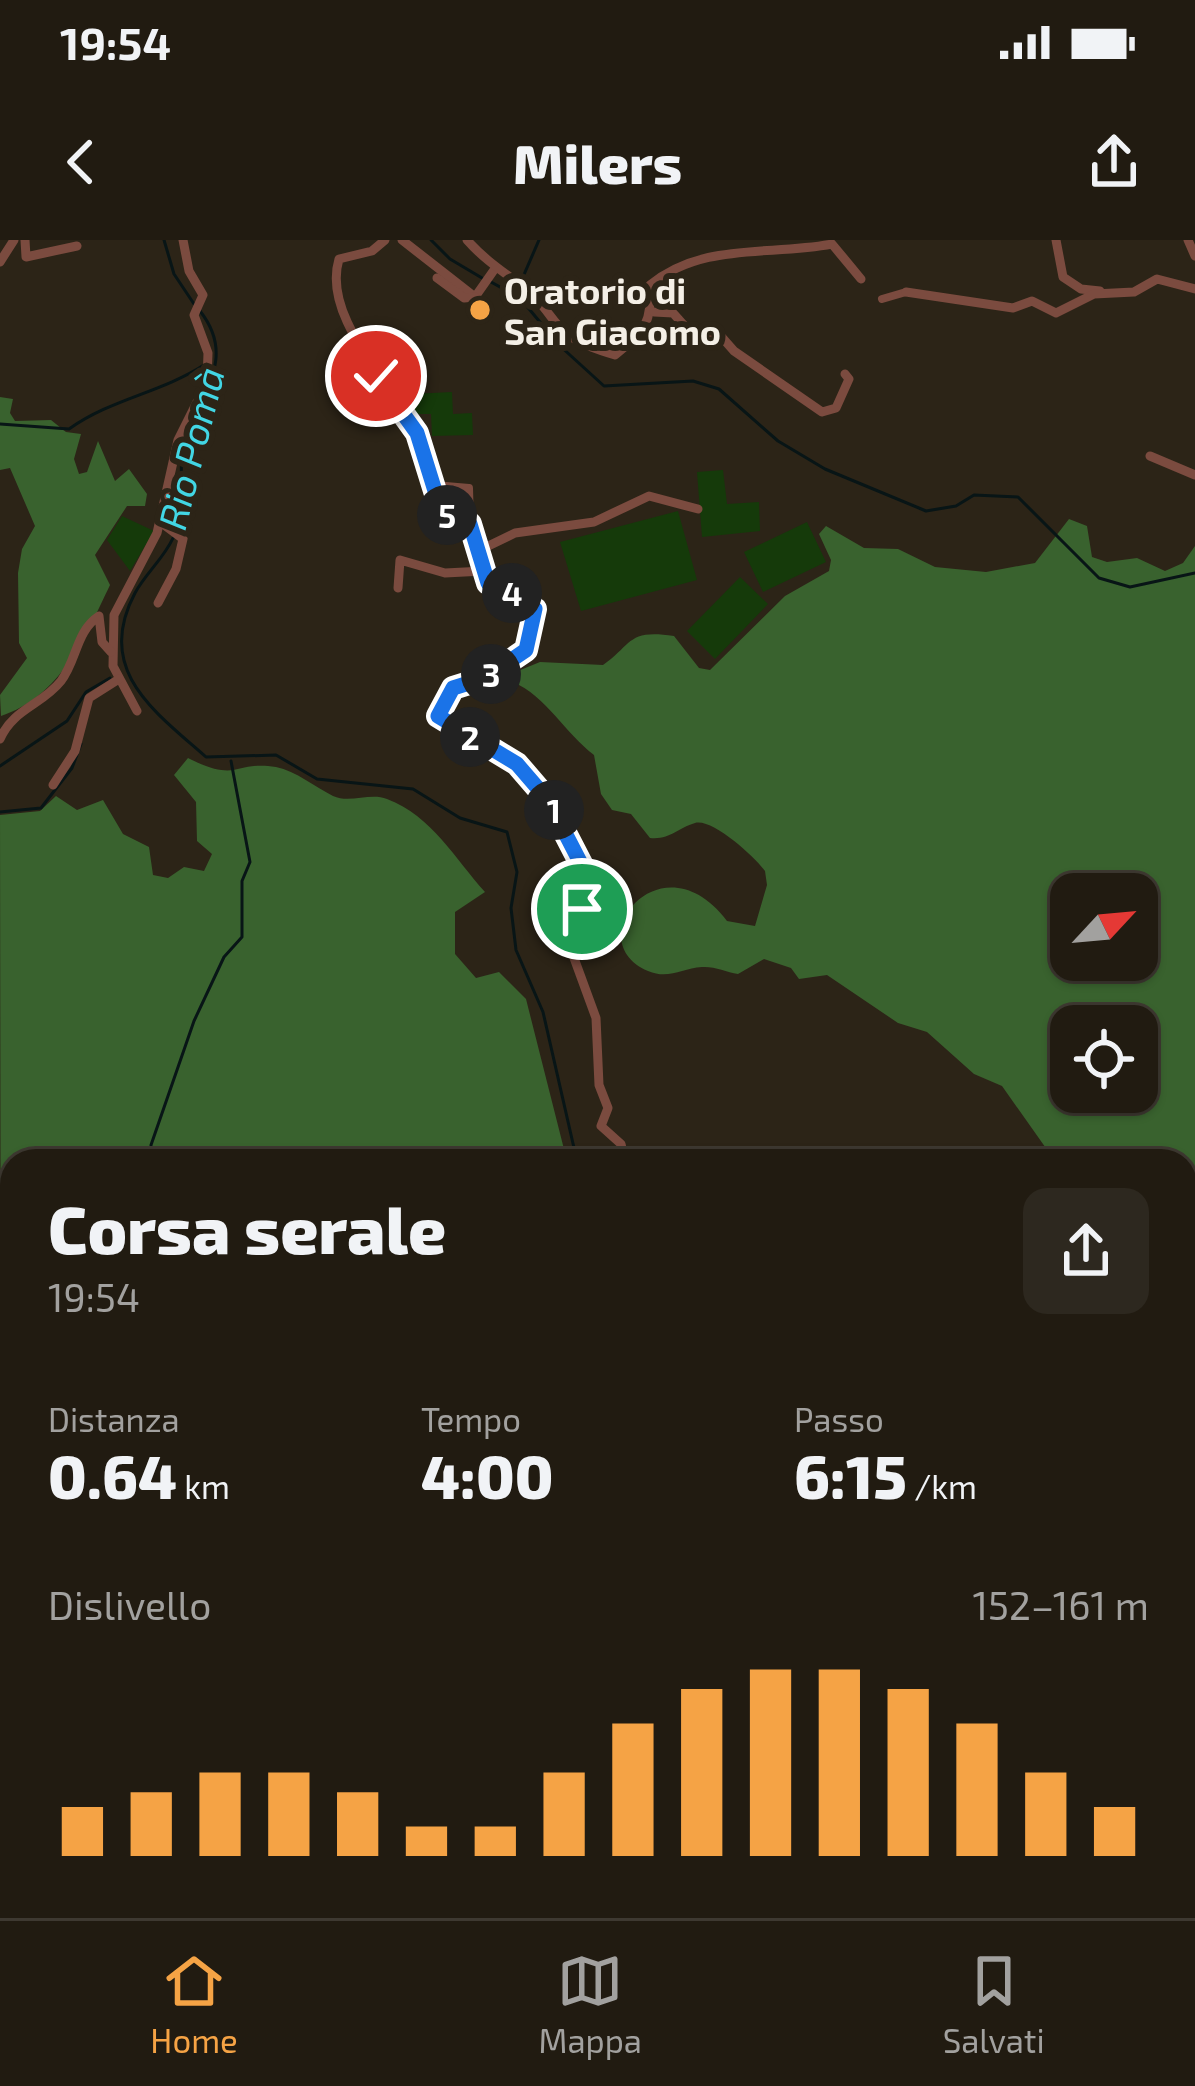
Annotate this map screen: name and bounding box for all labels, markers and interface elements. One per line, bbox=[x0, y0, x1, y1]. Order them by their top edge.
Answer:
text: 19:54 bbox=[60, 15, 171, 69]
icon: back bbox=[48, 129, 114, 195]
icon: share bbox=[1081, 129, 1147, 195]
text: Milers bbox=[513, 130, 682, 195]
place label: Oratorio di San Giacomo bbox=[504, 268, 721, 352]
marker: Oratorio di San Giacomo bbox=[467, 297, 493, 323]
pin bbox=[325, 325, 427, 427]
icon: check bbox=[343, 343, 409, 409]
water label: Rio Pomà bbox=[147, 362, 233, 534]
pin: 5 bbox=[417, 485, 477, 545]
text: 5 bbox=[438, 495, 456, 535]
pin: 4 bbox=[482, 563, 542, 623]
text: 4 bbox=[501, 573, 523, 613]
pin: 3 bbox=[461, 644, 521, 704]
text: 3 bbox=[482, 654, 500, 694]
pin: 2 bbox=[440, 707, 500, 767]
text: 2 bbox=[460, 717, 480, 757]
pin: 1 bbox=[524, 780, 584, 840]
text: 1 bbox=[547, 790, 561, 830]
pin bbox=[531, 858, 633, 960]
north arrow bbox=[1050, 873, 1158, 981]
map controls bbox=[1050, 873, 1158, 1113]
icon: arrive bbox=[549, 876, 615, 942]
button: locate bbox=[1050, 1005, 1158, 1113]
text: Corsa serale bbox=[48, 1188, 446, 1267]
button: share bbox=[1023, 1188, 1149, 1314]
text: 19:54 bbox=[48, 1273, 140, 1320]
text: Distanza bbox=[48, 1399, 180, 1439]
text: Tempo bbox=[421, 1399, 521, 1439]
text: Passo bbox=[794, 1399, 884, 1439]
text: 0.64 bbox=[48, 1439, 177, 1511]
text: 4:00 bbox=[421, 1439, 554, 1511]
text: 6:15 bbox=[794, 1439, 907, 1511]
text: km bbox=[177, 1466, 230, 1506]
text: /km bbox=[907, 1466, 977, 1506]
text: Dislivello bbox=[48, 1581, 211, 1628]
text: 152–161 m bbox=[973, 1581, 1149, 1628]
tab: Home bbox=[150, 1948, 238, 2060]
tab: Mappa bbox=[539, 1948, 642, 2060]
tab: Salvati bbox=[943, 1948, 1045, 2060]

